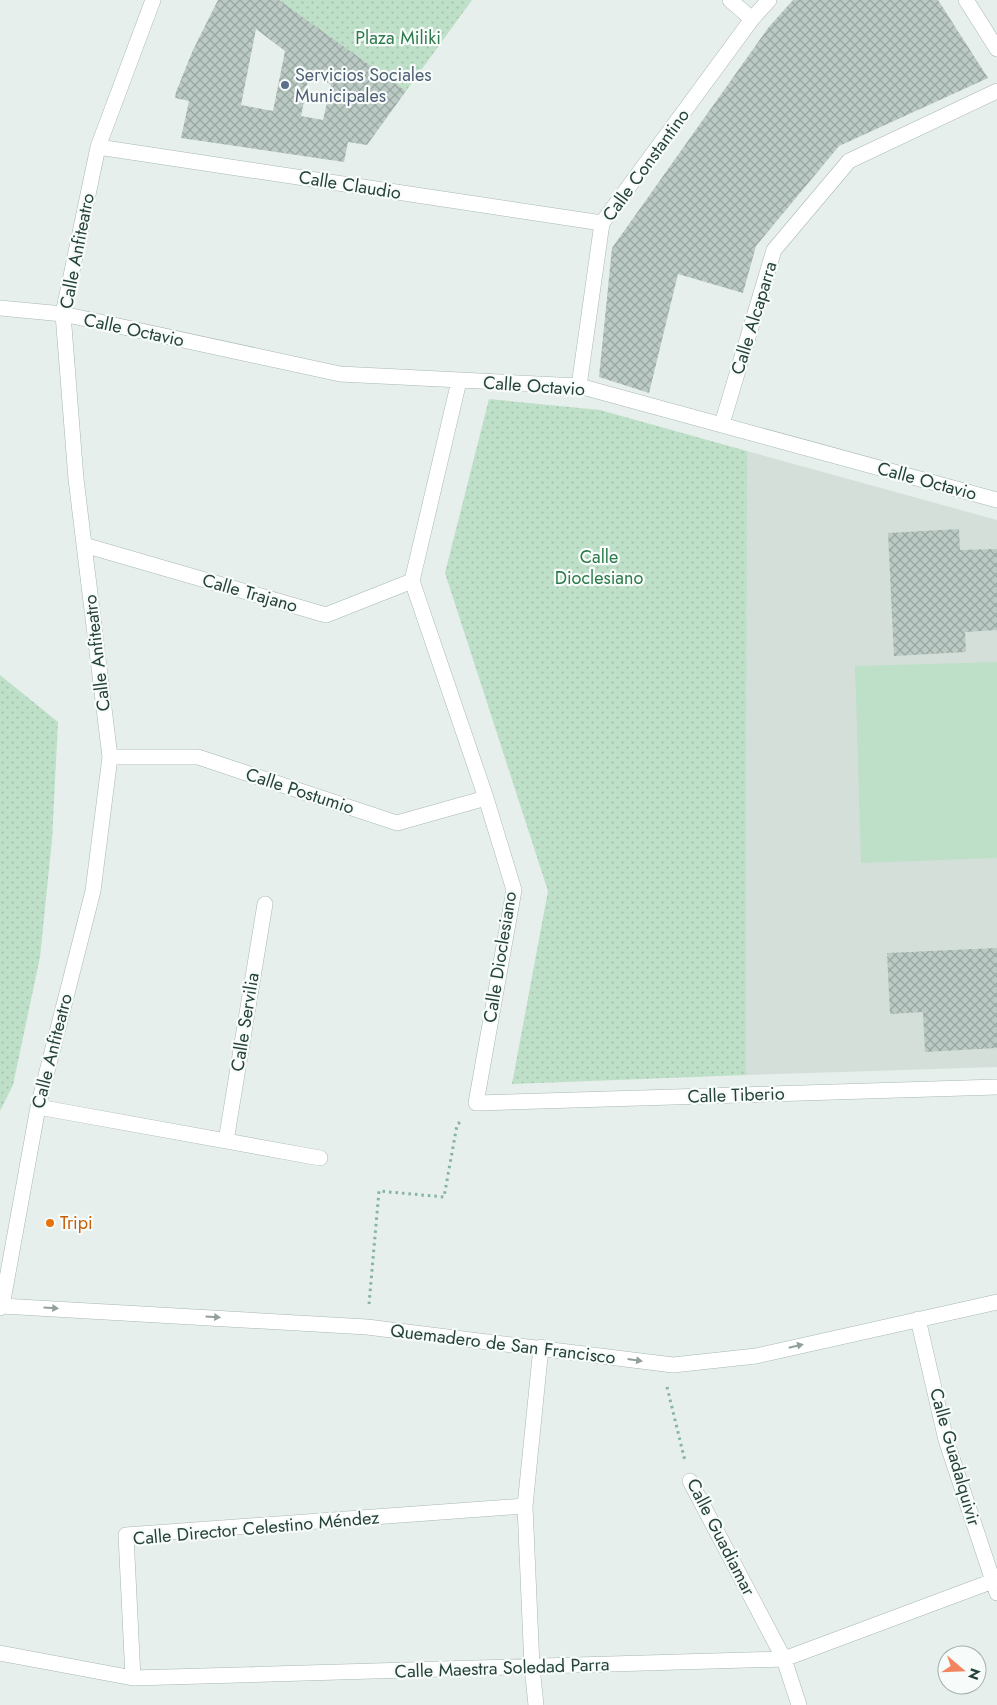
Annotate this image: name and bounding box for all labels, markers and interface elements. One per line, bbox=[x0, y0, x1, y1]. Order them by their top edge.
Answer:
park label: Plaza Miliki bbox=[355, 25, 441, 51]
place label: Servicios Sociales Municipales bbox=[295, 62, 432, 109]
marker: Servicios Sociales Municipales bbox=[279, 79, 291, 91]
street label: Calle Constantino bbox=[596, 103, 696, 227]
street label: Calle Claudio bbox=[297, 164, 403, 206]
street label: Calle Anfiteatro bbox=[53, 191, 101, 311]
street label: Calle Alcaparra bbox=[724, 258, 784, 378]
street label: Calle Octavio bbox=[81, 307, 187, 353]
street label: Calle Octavio bbox=[482, 369, 586, 403]
street label: Calle Octavio bbox=[874, 455, 980, 507]
park label: Calle Dioclesiano bbox=[555, 544, 643, 591]
street label: Calle Trajano bbox=[199, 567, 301, 619]
street label: Calle Anfiteatro bbox=[77, 593, 117, 713]
street label: Calle Postumio bbox=[242, 761, 358, 821]
street label: Calle Dioclesiano bbox=[477, 889, 523, 1025]
street label: Calle Servilia bbox=[224, 971, 266, 1073]
street label: Calle Anfiteatro bbox=[25, 991, 79, 1111]
street label: Calle Tiberio bbox=[687, 1080, 785, 1110]
place label: Tripi bbox=[60, 1210, 93, 1236]
marker: Tripi bbox=[44, 1217, 56, 1229]
one-way arrow bbox=[43, 1305, 59, 1313]
one-way arrow bbox=[205, 1314, 221, 1322]
street label: Quemadero de San Francisco bbox=[389, 1317, 617, 1371]
one-way arrow bbox=[789, 1342, 805, 1350]
one-way arrow bbox=[628, 1356, 644, 1364]
street label: Calle Guadalquivir bbox=[923, 1385, 987, 1530]
street label: Calle Guadiamar bbox=[680, 1474, 762, 1601]
street label: Calle Director Celestino Méndez bbox=[132, 1504, 381, 1552]
north arrow bbox=[937, 1645, 987, 1695]
street label: Calle Maestra Soledad Parra bbox=[394, 1651, 610, 1685]
text: N bbox=[963, 1666, 986, 1683]

